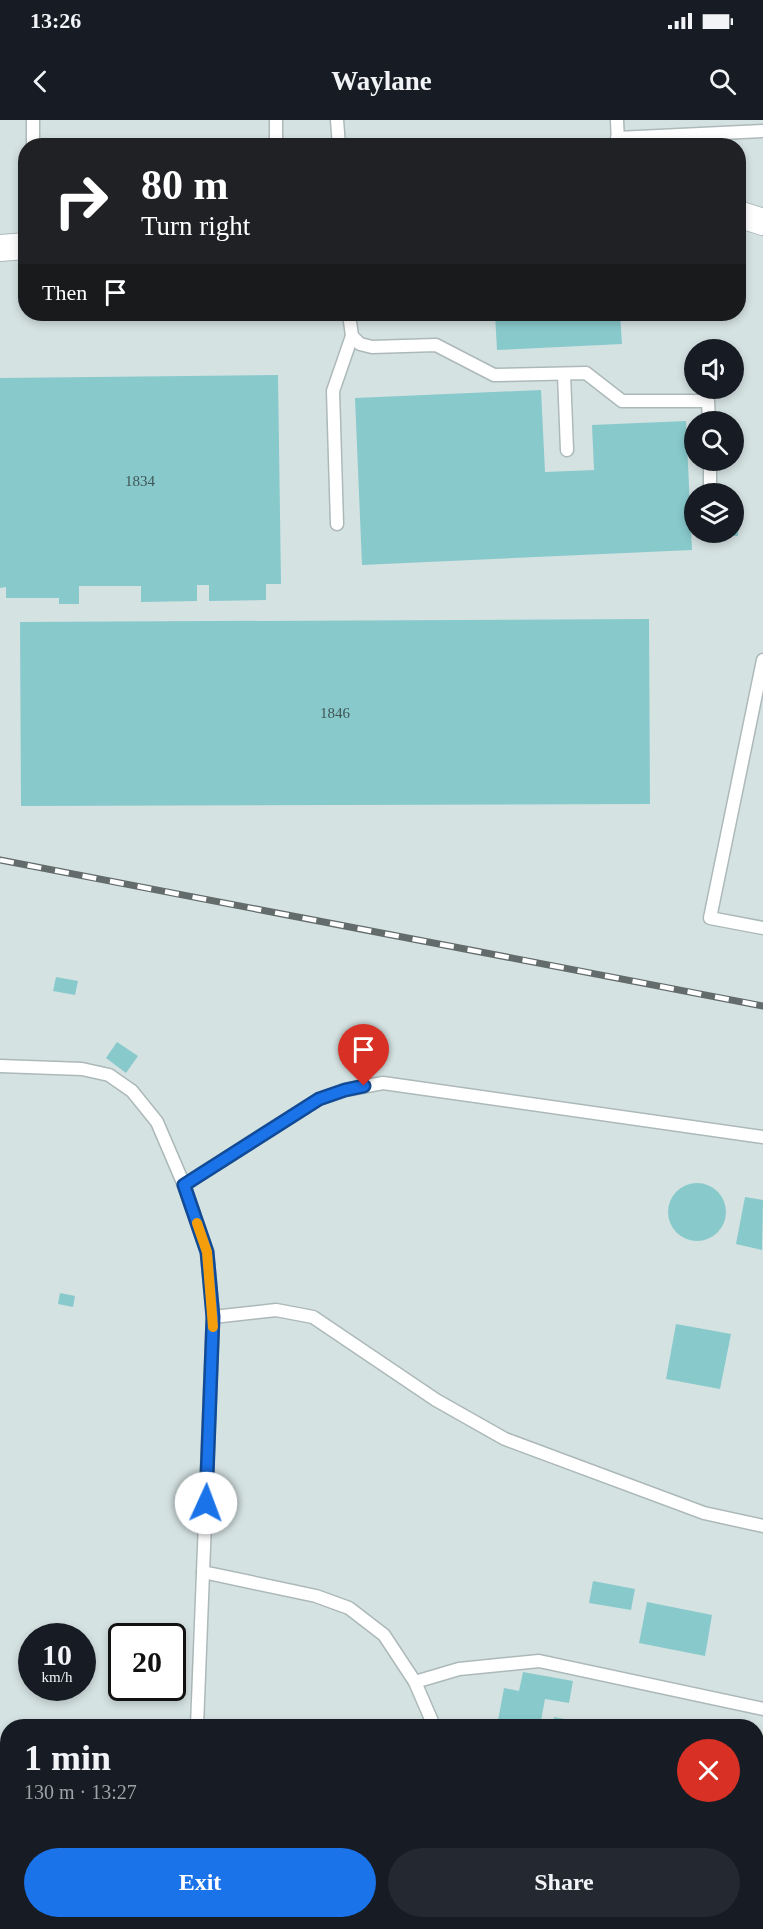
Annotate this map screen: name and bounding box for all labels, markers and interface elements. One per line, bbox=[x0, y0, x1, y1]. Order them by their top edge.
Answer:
text: 13:26 bbox=[30, 8, 81, 33]
icon: back bbox=[24, 65, 57, 98]
icon: search bbox=[706, 65, 739, 98]
text: Waylane bbox=[331, 66, 432, 96]
icon: right bbox=[42, 162, 120, 240]
text: 80 m bbox=[141, 162, 229, 208]
text: Turn right bbox=[141, 211, 250, 241]
icon: arrive bbox=[99, 276, 132, 309]
text: Then bbox=[42, 280, 87, 305]
map controls bbox=[684, 339, 744, 543]
button: sound bbox=[684, 339, 744, 399]
button: search bbox=[684, 411, 744, 471]
house number: 1834 bbox=[125, 473, 156, 489]
button: layers bbox=[684, 483, 744, 543]
house number: 1846 bbox=[320, 705, 351, 721]
pin bbox=[338, 1024, 389, 1086]
icon: arrive bbox=[347, 1033, 380, 1066]
position arrow bbox=[174, 1471, 238, 1535]
speed limit sign: 20 bbox=[108, 1623, 186, 1701]
text: 10 bbox=[42, 1638, 72, 1671]
text: km/h bbox=[42, 1669, 72, 1685]
text: 1 min bbox=[24, 1738, 111, 1778]
button: close bbox=[677, 1739, 740, 1802]
text: 130 m · 13:27 bbox=[24, 1781, 137, 1803]
button: Exit bbox=[24, 1848, 376, 1917]
button: Share bbox=[388, 1848, 740, 1917]

